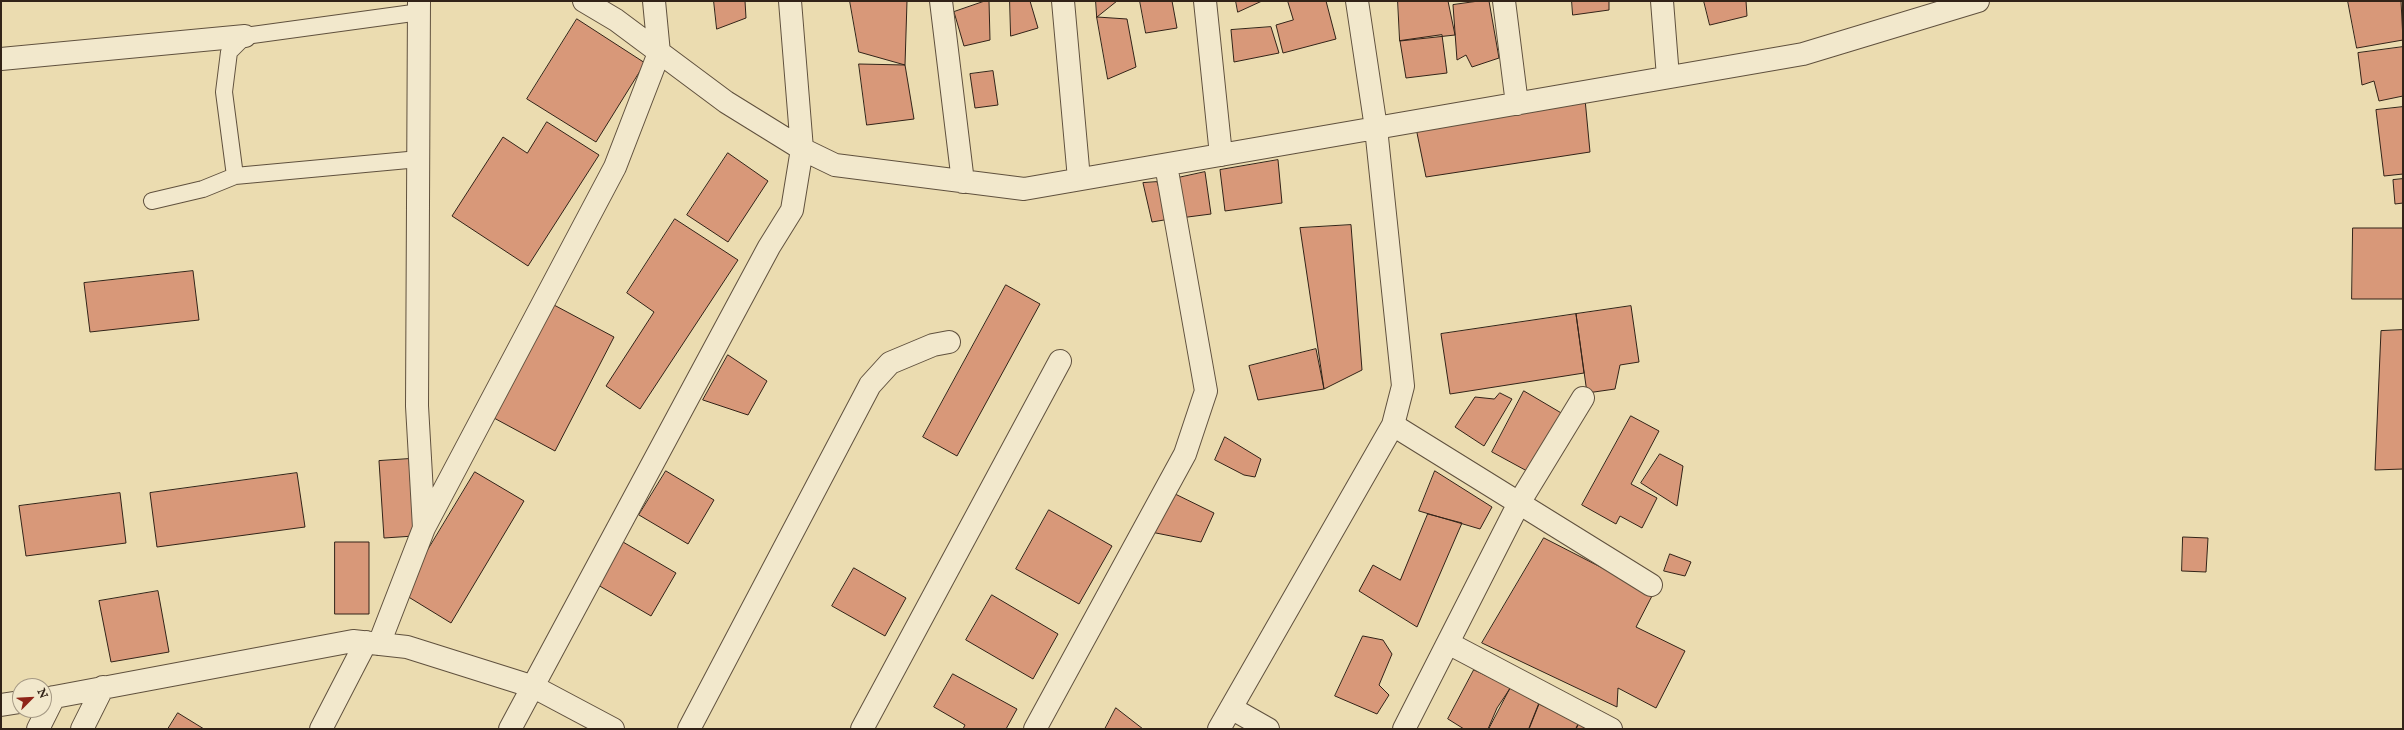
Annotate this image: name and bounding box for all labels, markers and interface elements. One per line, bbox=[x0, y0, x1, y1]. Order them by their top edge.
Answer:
north arrow bbox=[12, 678, 52, 718]
text: N bbox=[34, 686, 50, 701]

